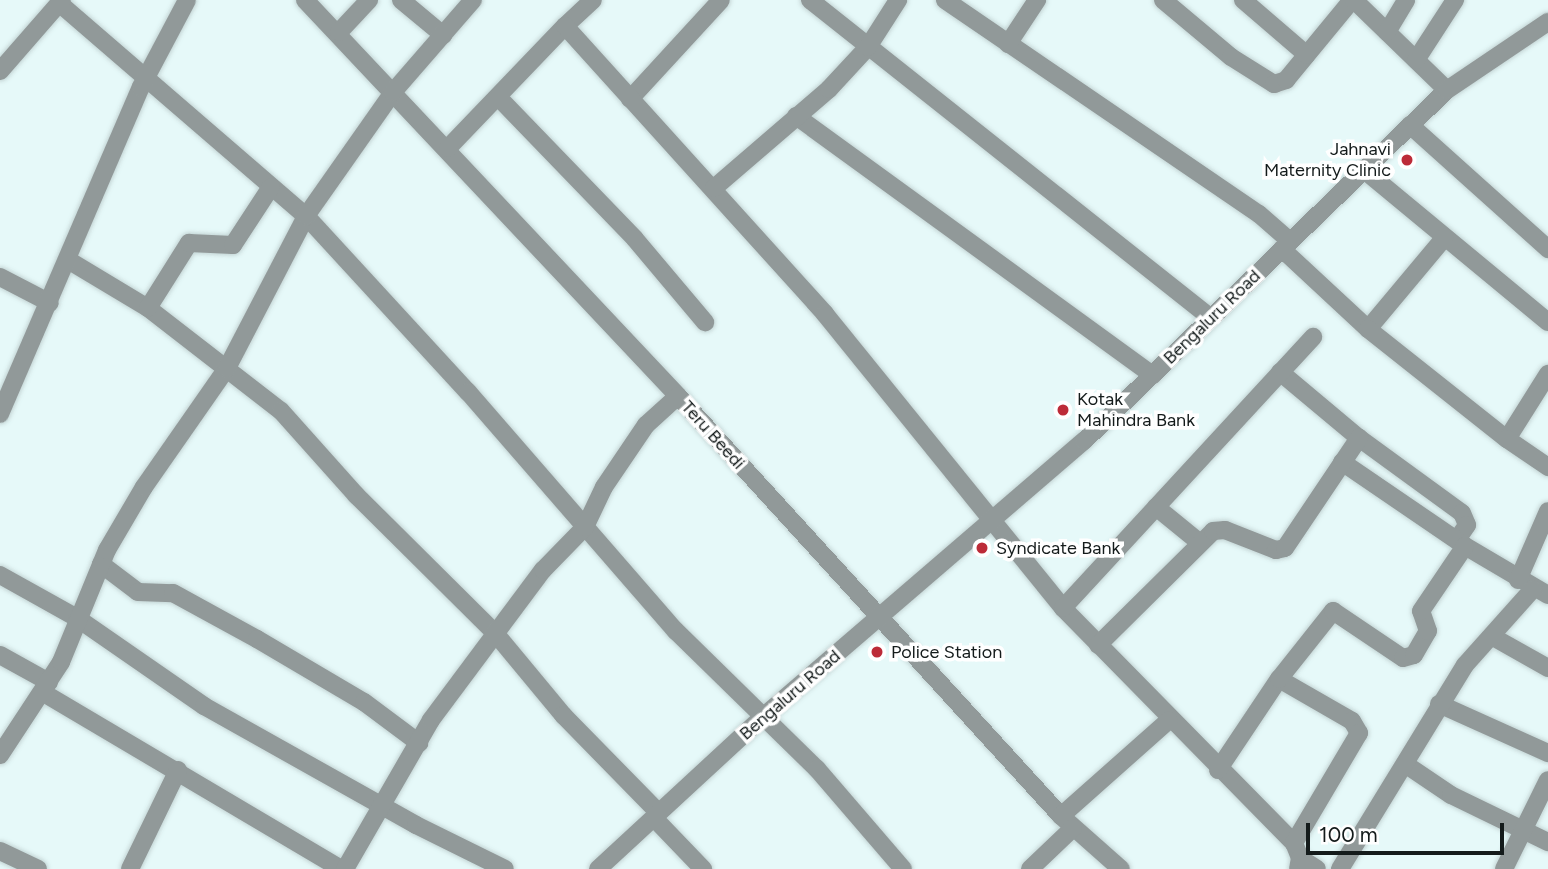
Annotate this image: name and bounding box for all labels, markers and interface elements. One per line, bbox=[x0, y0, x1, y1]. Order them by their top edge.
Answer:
place label: Jahnavi Maternity Clinic bbox=[1264, 139, 1391, 182]
marker: Jahnavi Maternity Clinic bbox=[1397, 150, 1417, 170]
street label: Bengaluru Road bbox=[1159, 265, 1265, 369]
place label: Kotak Mahindra Bank bbox=[1077, 389, 1195, 432]
street label: Teru Beedi bbox=[677, 396, 749, 474]
marker: Kotak Mahindra Bank bbox=[1055, 402, 1071, 418]
place label: Syndicate Bank bbox=[996, 537, 1120, 559]
marker: Syndicate Bank bbox=[974, 540, 990, 556]
place label: Police Station bbox=[891, 641, 1002, 663]
marker: Police Station bbox=[869, 644, 885, 660]
street label: Bengaluru Road bbox=[735, 645, 845, 745]
scale bar bbox=[1310, 810, 1508, 854]
text: 100 m bbox=[1319, 822, 1378, 847]

